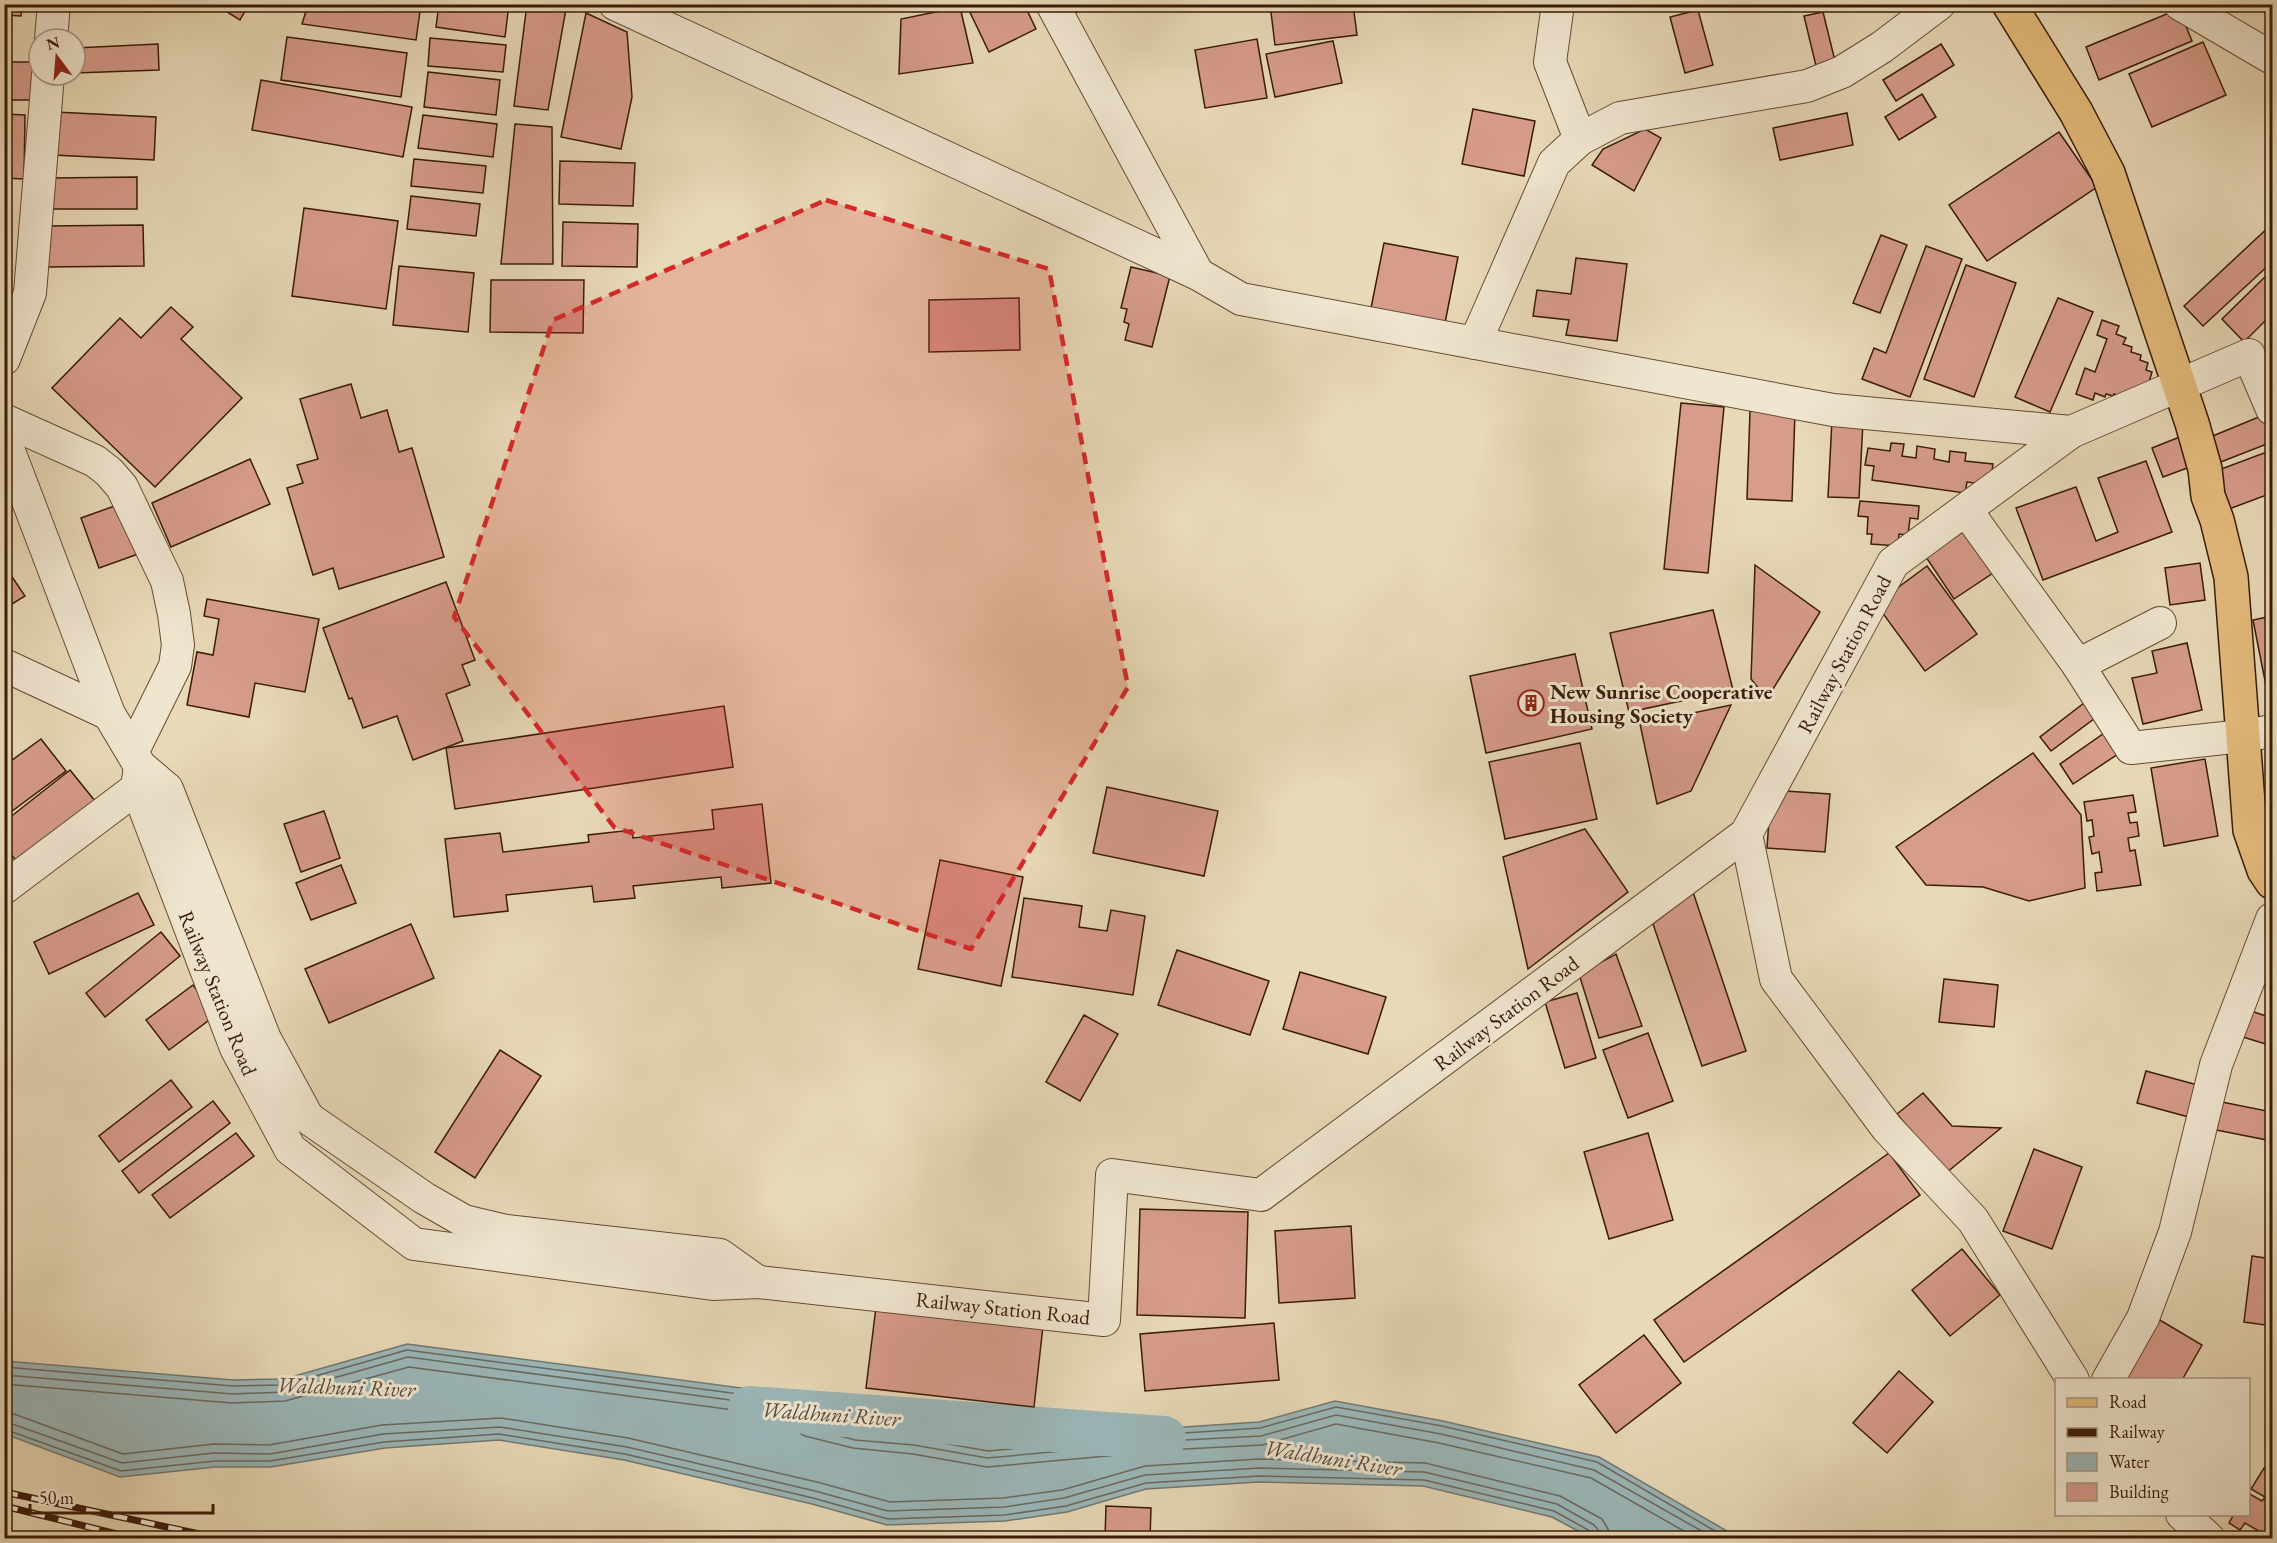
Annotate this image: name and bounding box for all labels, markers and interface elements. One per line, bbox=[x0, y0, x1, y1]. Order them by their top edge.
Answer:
north arrow bbox=[27, 27, 87, 87]
text: N bbox=[44, 31, 62, 55]
street label: Railway Station Road bbox=[1791, 570, 1897, 738]
place label: New Sunrise Cooperative Housing Society bbox=[1550, 678, 1773, 729]
building icon: New Sunrise Cooperative Housing Society bbox=[1516, 688, 1546, 718]
street label: Railway Station Road bbox=[173, 907, 263, 1080]
street label: Railway Station Road bbox=[1428, 949, 1584, 1077]
street label: Railway Station Road bbox=[914, 1285, 1092, 1331]
water label: Waldhuni River bbox=[276, 1370, 417, 1404]
legend bbox=[2055, 1378, 2250, 1516]
text: Road bbox=[2109, 1390, 2148, 1413]
water label: Waldhuni River bbox=[761, 1395, 903, 1433]
text: Railway bbox=[2109, 1420, 2165, 1443]
water label: Waldhuni River bbox=[1262, 1433, 1405, 1483]
text: Water bbox=[2109, 1450, 2150, 1473]
scale bar bbox=[30, 1477, 213, 1515]
text: Building bbox=[2109, 1480, 2169, 1503]
text: 50 m bbox=[39, 1486, 74, 1509]

